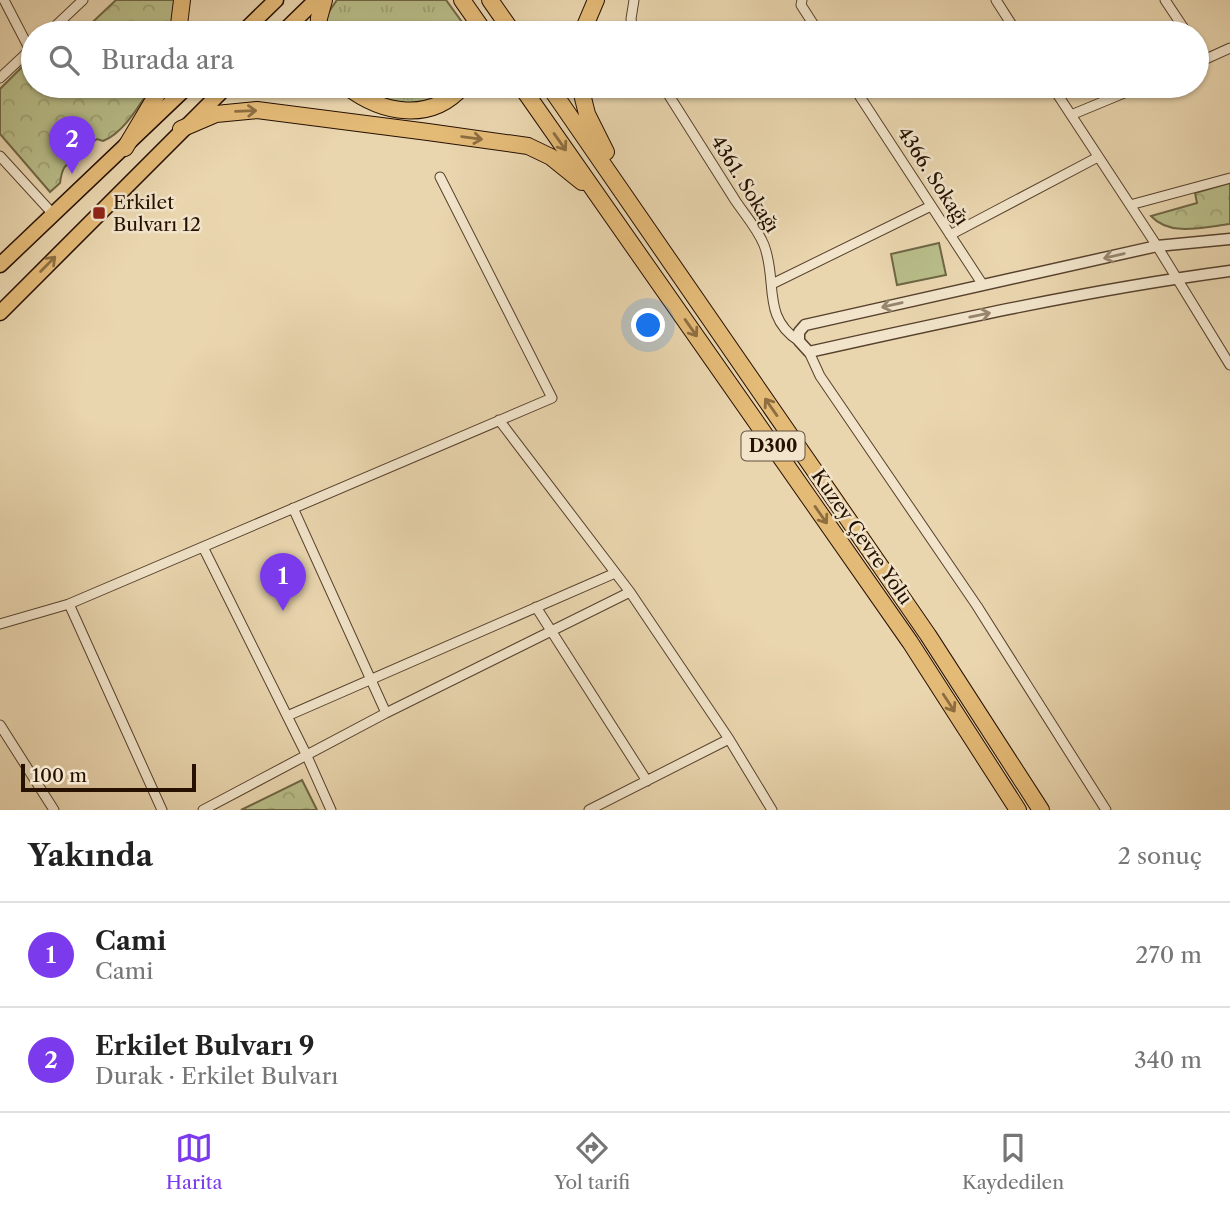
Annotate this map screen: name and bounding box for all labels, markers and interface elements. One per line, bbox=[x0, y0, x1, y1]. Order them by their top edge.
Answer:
search box bbox=[21, 21, 1209, 98]
icon: search bbox=[45, 41, 83, 79]
text: Burada ara bbox=[101, 44, 234, 76]
one-way arrow bbox=[234, 104, 257, 117]
pin: 2 bbox=[49, 116, 95, 174]
street label: 4366. Sokağı bbox=[893, 122, 974, 230]
street label: 4361. Sokağı bbox=[706, 131, 784, 237]
one-way arrow bbox=[460, 132, 483, 145]
one-way arrow bbox=[553, 132, 567, 151]
place label: Erkilet Bulvarı 12 bbox=[113, 191, 201, 236]
marker: Erkilet Bulvarı 12 bbox=[91, 205, 107, 221]
one-way arrow bbox=[1103, 249, 1126, 263]
one-way arrow bbox=[39, 256, 56, 273]
one-way arrow bbox=[881, 299, 904, 313]
your location bbox=[631, 308, 665, 342]
one-way arrow bbox=[968, 308, 991, 322]
one-way arrow bbox=[684, 318, 698, 337]
one-way arrow bbox=[764, 398, 778, 417]
road number: D300 bbox=[742, 432, 804, 461]
street label: Kuzey Çevre Yolu bbox=[807, 465, 917, 609]
one-way arrow bbox=[814, 505, 828, 524]
pin: 1 bbox=[260, 553, 306, 611]
one-way arrow bbox=[942, 692, 956, 712]
scale bar bbox=[21, 761, 196, 793]
text: 100 m bbox=[32, 764, 87, 787]
text: Yakında bbox=[28, 837, 153, 874]
text: 2 sonuç bbox=[1118, 842, 1202, 870]
text: Cami bbox=[95, 925, 166, 957]
text: 1 bbox=[46, 941, 56, 969]
text: 270 m bbox=[1135, 941, 1202, 969]
text: Cami bbox=[95, 957, 153, 985]
text: Erkilet Bulvarı 9 bbox=[95, 1030, 315, 1062]
text: 2 bbox=[44, 1046, 58, 1074]
text: 340 m bbox=[1134, 1046, 1202, 1074]
text: Durak · Erkilet Bulvarı bbox=[95, 1062, 338, 1090]
tab: Harita bbox=[166, 1129, 223, 1194]
tab: Yol tarifi bbox=[554, 1129, 630, 1194]
tab: Kaydedilen bbox=[962, 1129, 1064, 1194]

